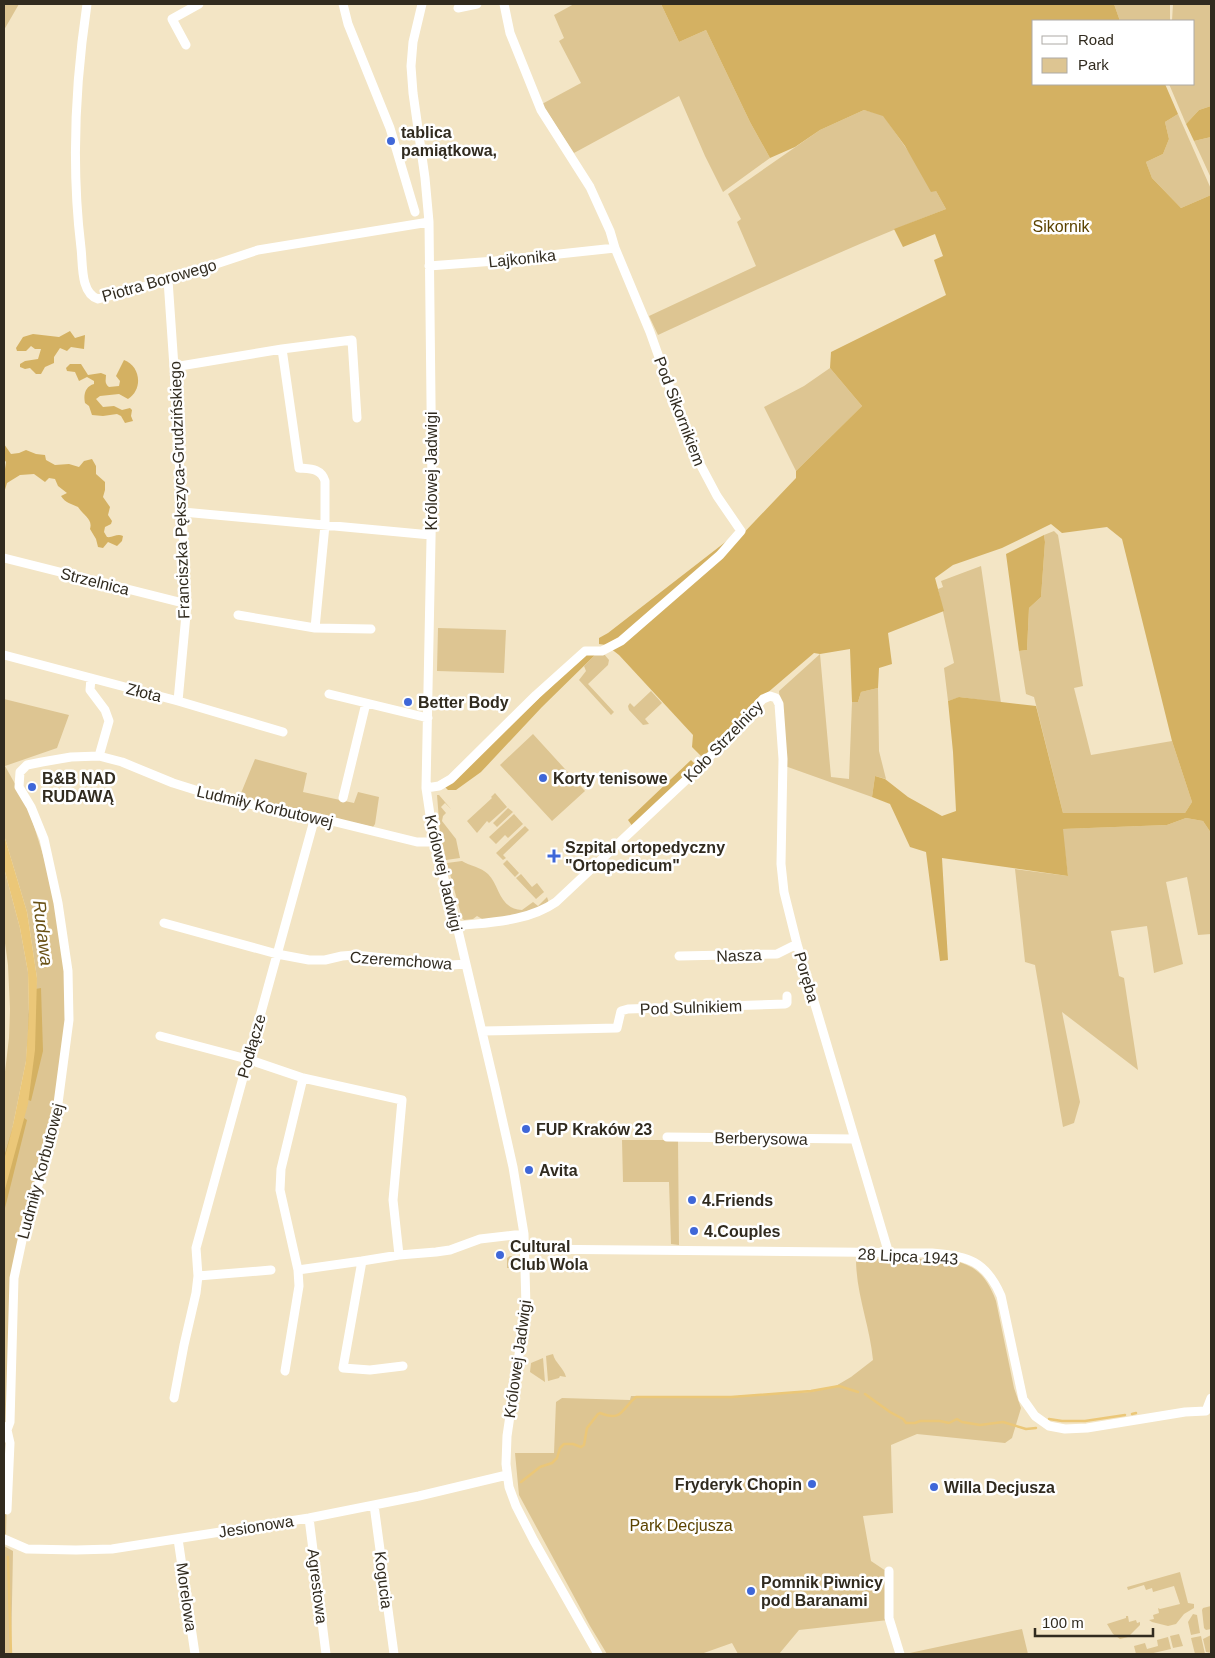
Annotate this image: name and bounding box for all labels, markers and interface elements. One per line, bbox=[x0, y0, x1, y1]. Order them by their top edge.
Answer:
legend bbox=[1032, 20, 1195, 85]
text: Road bbox=[1078, 31, 1114, 48]
text: Park bbox=[1078, 56, 1109, 73]
place label: tablica pamiątkowa, bbox=[401, 124, 497, 159]
marker: tablica pamiątkowa, bbox=[385, 135, 397, 147]
park label: Sikornik bbox=[1033, 218, 1090, 235]
street label: Lajkonika bbox=[488, 247, 557, 270]
street label: Piotra Borowego bbox=[100, 256, 218, 305]
street label: Pod Sikornikiem bbox=[651, 354, 708, 468]
street label: Franciszka Pększyca-Grudzińskiego bbox=[167, 361, 192, 619]
street label: Królowej Jadwigi bbox=[423, 411, 440, 531]
street label: Strzelnica bbox=[59, 565, 131, 598]
street label: Złota bbox=[125, 680, 163, 705]
place label: Better Body bbox=[418, 694, 509, 711]
marker: Better Body bbox=[402, 696, 414, 708]
street label: Koło Strzelnicy bbox=[680, 697, 766, 785]
place label: B&B NAD RUDAWĄ bbox=[42, 770, 116, 805]
place label: Korty tenisowe bbox=[553, 770, 668, 787]
marker: Korty tenisowe bbox=[537, 772, 549, 784]
marker: B&B NAD RUDAWĄ bbox=[26, 781, 38, 793]
street label: Ludmiły Korbutowej bbox=[195, 783, 335, 830]
street label: Królowej Jadwigi bbox=[422, 813, 465, 933]
place label: Szpital ortopedyczny "Ortopedicum" bbox=[565, 839, 725, 874]
marker: Szpital ortopedyczny "Ortopedicum" bbox=[547, 849, 561, 863]
water label: Rudawa bbox=[29, 899, 57, 967]
street label: Nasza bbox=[716, 946, 762, 965]
street label: Czeremchowa bbox=[349, 948, 453, 973]
street label: Poręba bbox=[791, 950, 822, 1004]
street label: Pod Sulnikiem bbox=[640, 997, 742, 1018]
street label: Podłącze bbox=[234, 1012, 269, 1080]
street label: Ludmiły Korbutowej bbox=[14, 1101, 67, 1241]
place label: FUP Kraków 23 bbox=[536, 1121, 652, 1138]
marker: FUP Kraków 23 bbox=[520, 1123, 532, 1135]
street label: Berberysowa bbox=[714, 1129, 808, 1148]
place label: Avita bbox=[539, 1162, 578, 1179]
marker: Avita bbox=[523, 1164, 535, 1176]
place label: 4.Friends bbox=[702, 1192, 773, 1209]
marker: 4.Friends bbox=[686, 1194, 698, 1206]
place label: 4.Couples bbox=[704, 1223, 781, 1240]
marker: 4.Couples bbox=[688, 1225, 700, 1237]
place label: Cultural Club Wola bbox=[510, 1238, 588, 1273]
street label: 28 Lipca 1943 bbox=[857, 1245, 959, 1268]
marker: Cultural Club Wola bbox=[494, 1249, 506, 1261]
street label: Królowej Jadwigi bbox=[501, 1299, 534, 1419]
place label: Fryderyk Chopin bbox=[675, 1476, 802, 1493]
marker: Fryderyk Chopin bbox=[806, 1478, 818, 1490]
place label: Willa Decjusza bbox=[944, 1479, 1055, 1496]
marker: Willa Decjusza bbox=[928, 1481, 940, 1493]
street label: Jesionowa bbox=[217, 1512, 295, 1541]
park label: Park Decjusza bbox=[629, 1517, 733, 1534]
street label: Agrestowa bbox=[304, 1548, 331, 1625]
street label: Kogucia bbox=[372, 1550, 395, 1610]
street label: Morelowa bbox=[173, 1562, 200, 1633]
place label: Pomnik Piwnicy pod Baranami bbox=[761, 1574, 883, 1609]
marker: Pomnik Piwnicy pod Baranami bbox=[745, 1585, 757, 1597]
scale bar bbox=[1035, 1606, 1152, 1638]
text: 100 m bbox=[1042, 1614, 1084, 1631]

